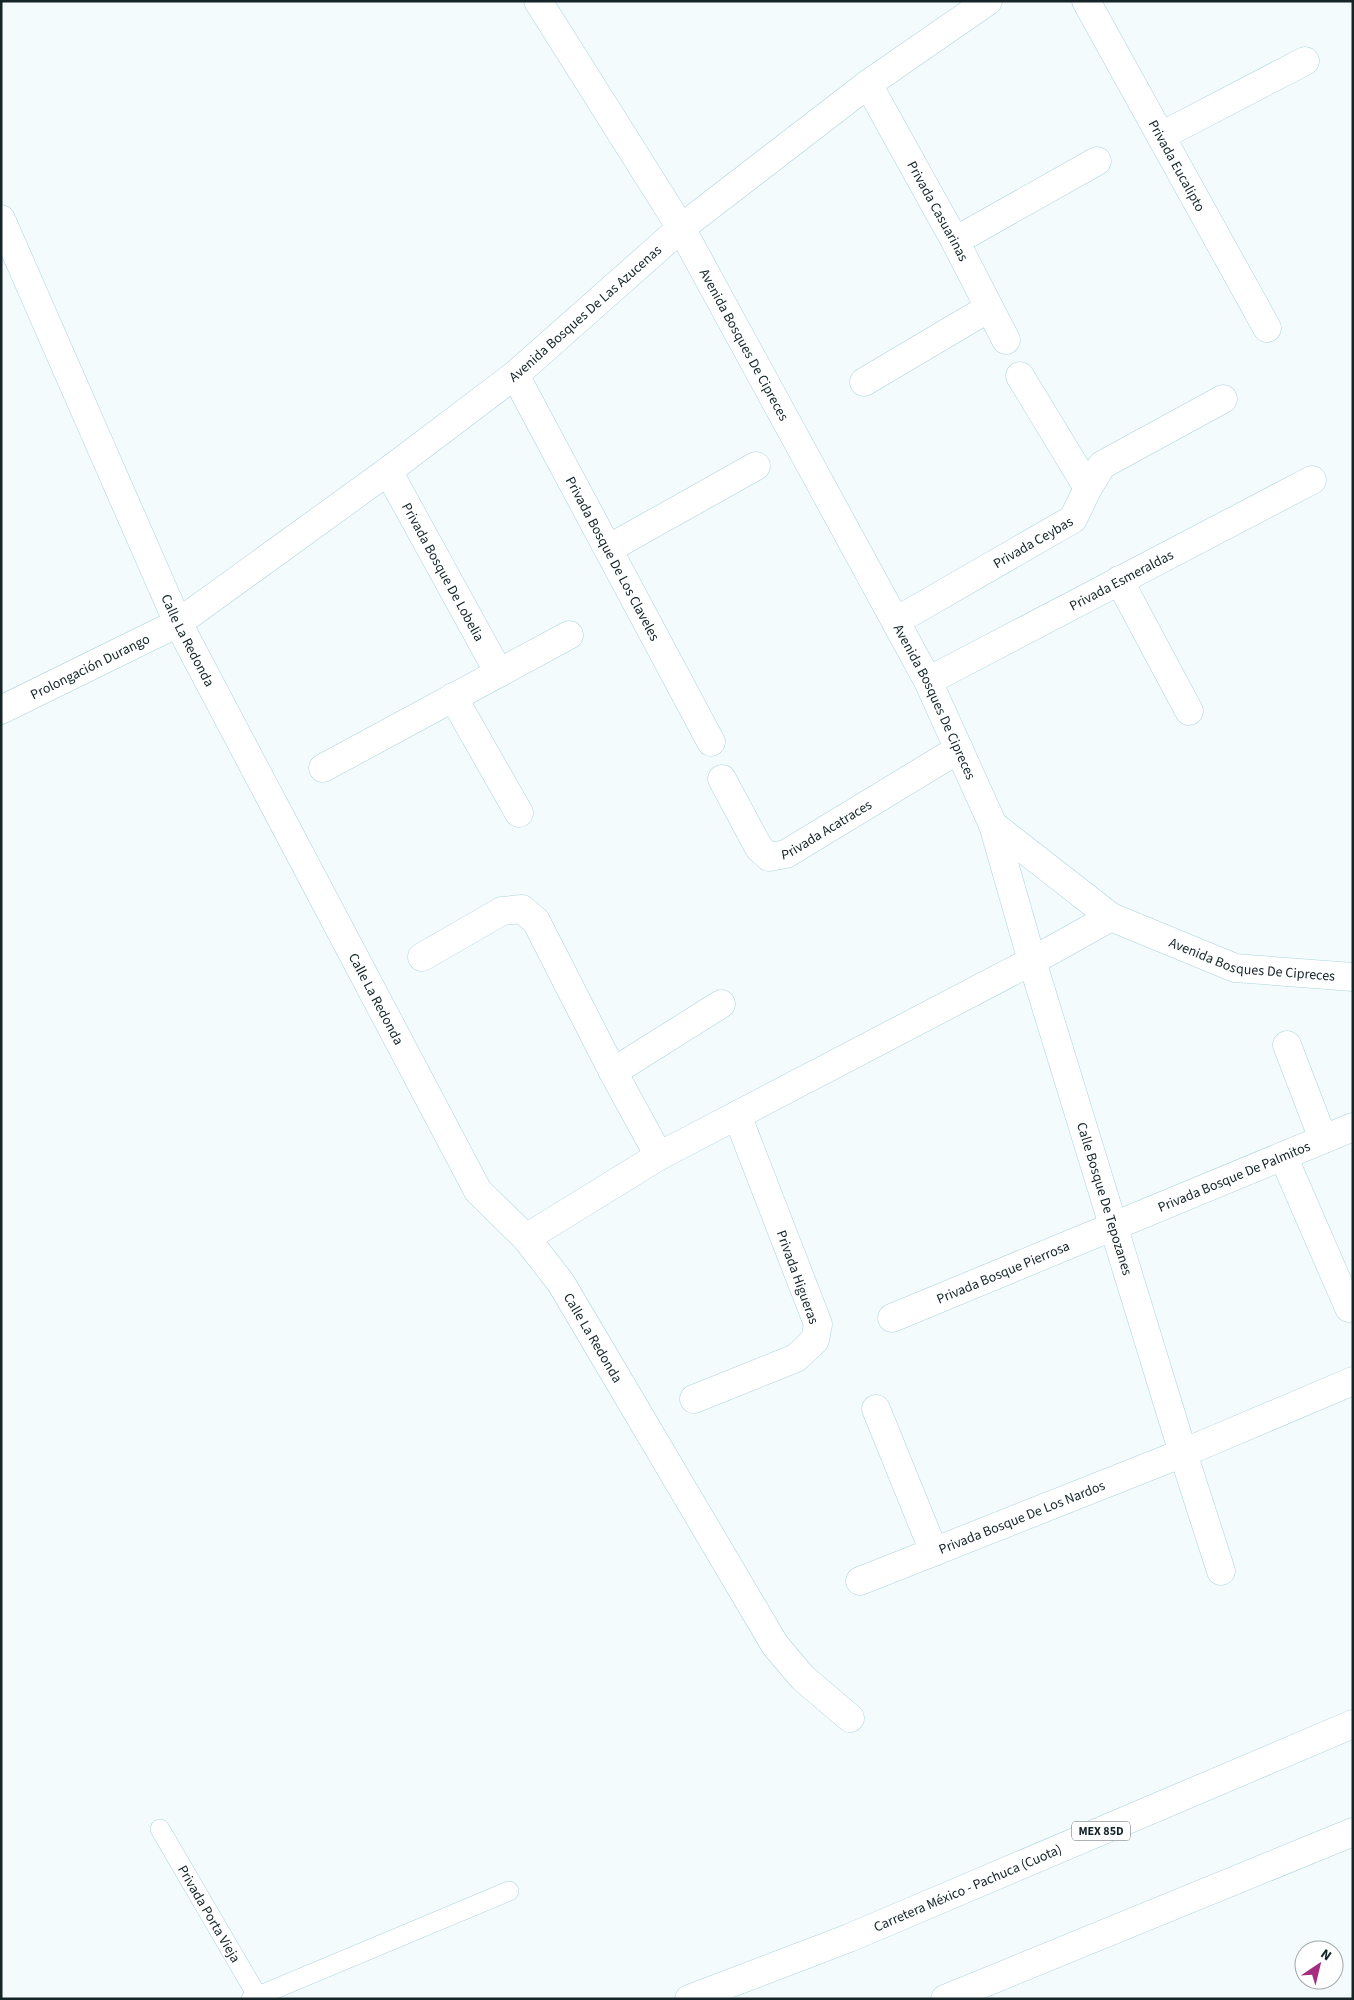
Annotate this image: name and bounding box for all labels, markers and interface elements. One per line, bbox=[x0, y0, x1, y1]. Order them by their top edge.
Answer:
street label: Privada Eucalipto bbox=[1143, 116, 1210, 216]
street label: Privada Casuarinas bbox=[902, 158, 973, 265]
street label: Avenida Bosques De Las Azucenas bbox=[505, 241, 666, 387]
street label: Avenida Bosques De Cipreces bbox=[694, 265, 793, 425]
street label: Privada Bosque De Los Claveles bbox=[560, 473, 664, 645]
street label: Privada Bosque De Lobelia bbox=[396, 499, 489, 645]
street label: Privada Ceybas bbox=[990, 512, 1077, 574]
street label: Privada Esmeraldas bbox=[1066, 545, 1177, 616]
street label: Calle La Redonda bbox=[156, 591, 219, 691]
street label: Avenida Bosques De Cipreces bbox=[888, 621, 980, 783]
street label: Prolongación Durango bbox=[27, 629, 153, 705]
street label: Privada Acatraces bbox=[780, 795, 876, 866]
street label: Avenida Bosques De Cipreces bbox=[1166, 933, 1336, 987]
street label: Calle La Redonda bbox=[343, 950, 408, 1049]
street label: Calle Bosque De Tepozanes bbox=[1071, 1120, 1137, 1278]
street label: Privada Bosque De Palmitos bbox=[1155, 1137, 1314, 1218]
street label: Privada Higueras bbox=[771, 1227, 823, 1327]
street label: Privada Bosque Pierrosa bbox=[934, 1236, 1073, 1310]
street label: Calle La Redonda bbox=[558, 1289, 627, 1387]
street label: Privada Bosque De Los Nardos bbox=[936, 1476, 1108, 1560]
road number: MEX 85D bbox=[1072, 1822, 1130, 1840]
street label: Carretera México - Pachuca (Cuota) bbox=[871, 1840, 1065, 1937]
street label: Privada Porta Vieja bbox=[172, 1862, 245, 1967]
north arrow bbox=[1294, 1940, 1344, 1990]
text: N bbox=[1316, 1944, 1335, 1966]

